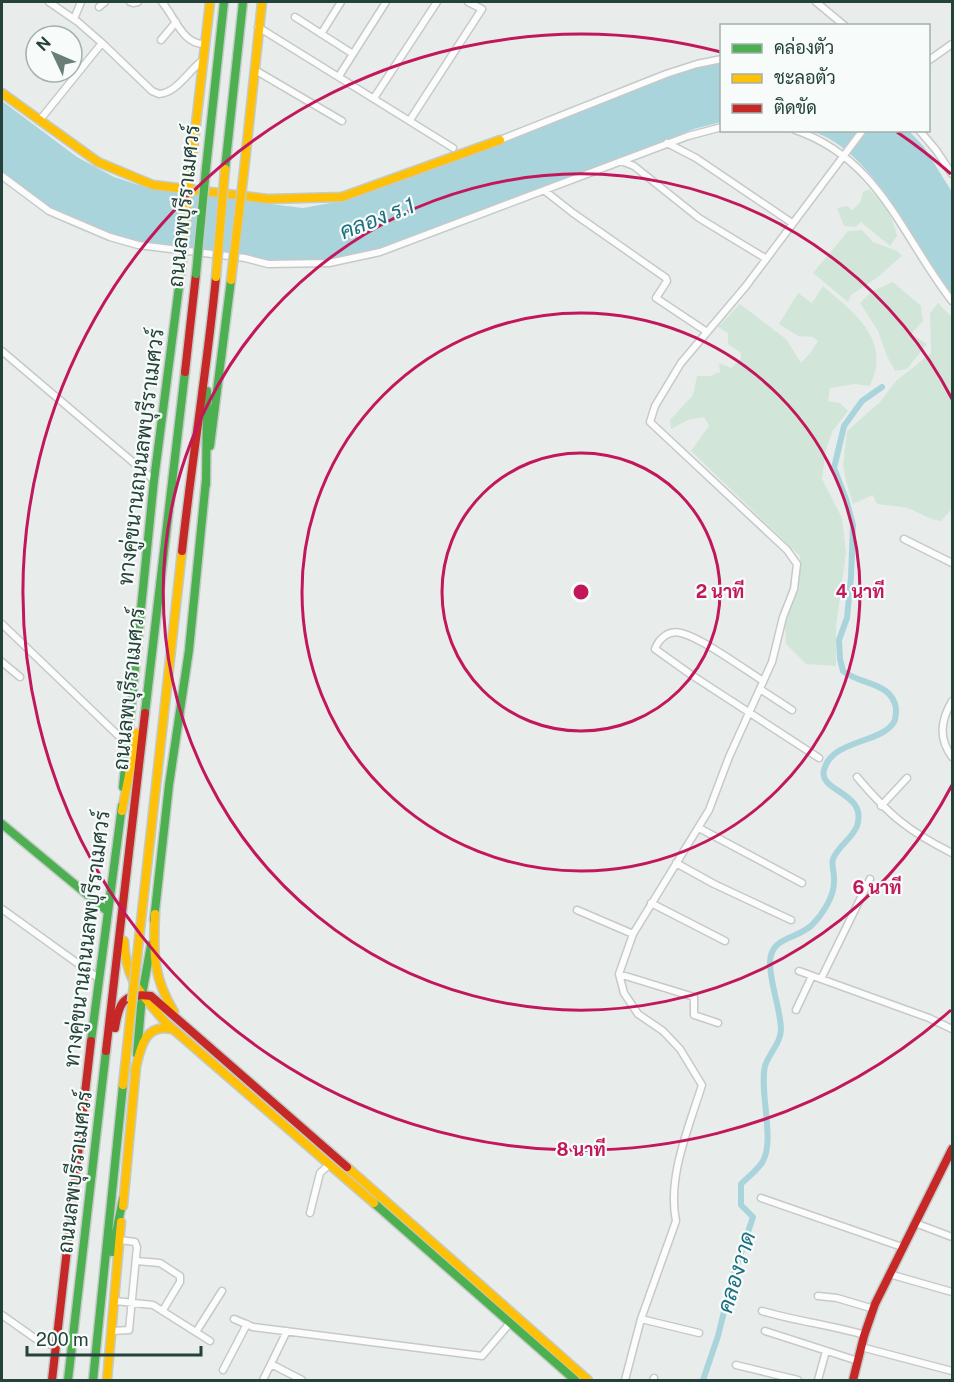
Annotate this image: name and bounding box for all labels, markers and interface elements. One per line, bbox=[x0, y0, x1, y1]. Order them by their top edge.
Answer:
north arrow bbox=[24, 24, 84, 84]
legend bbox=[720, 24, 930, 132]
text: N bbox=[32, 33, 55, 55]
text: คล่องตัว bbox=[774, 36, 834, 58]
text: ชะลอตัว bbox=[774, 67, 836, 88]
text: ติดขัด bbox=[774, 97, 817, 118]
street label: ถนนลพบุรีราเมศวร์ bbox=[162, 123, 206, 289]
water label: คลอง ร.1 bbox=[336, 192, 418, 244]
street label: ทางคู่ขนานถนนลพบุรีราเมศวร์ bbox=[111, 327, 172, 587]
text: 2 นาที bbox=[696, 579, 744, 602]
text: 4 นาที bbox=[836, 579, 884, 602]
centre of rings bbox=[571, 582, 591, 602]
street label: ถนนลพบุรีราเมศวร์ bbox=[107, 606, 151, 772]
street label: ทางคู่ขนานถนนลพบุรีราเมศวร์ bbox=[57, 809, 118, 1069]
text: 6 นาที bbox=[852, 875, 902, 898]
street label: ถนนลพบุรีราเมศวร์ bbox=[51, 1089, 99, 1255]
text: 8 นาที bbox=[556, 1137, 606, 1160]
water label: คลองวาด bbox=[711, 1228, 761, 1316]
scale bar bbox=[27, 1319, 201, 1357]
text: 200 m bbox=[36, 1329, 89, 1350]

